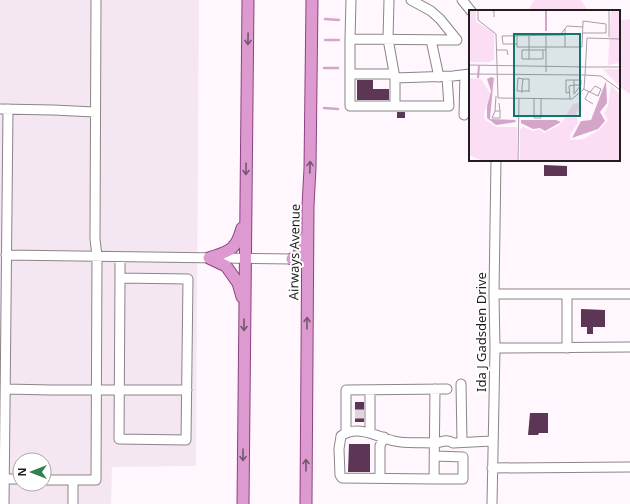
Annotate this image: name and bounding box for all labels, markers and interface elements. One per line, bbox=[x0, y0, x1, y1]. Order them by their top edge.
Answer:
inset map bbox=[469, 10, 620, 161]
one-way arrow bbox=[244, 32, 252, 45]
one-way arrow bbox=[306, 161, 314, 174]
one-way arrow bbox=[242, 162, 250, 175]
street label: Airways Avenue bbox=[284, 204, 304, 300]
street label: Ida J Gadsden Drive bbox=[472, 272, 490, 392]
one-way arrow bbox=[303, 317, 311, 330]
one-way arrow bbox=[240, 318, 248, 331]
one-way arrow bbox=[239, 448, 247, 461]
north arrow bbox=[12, 452, 52, 492]
one-way arrow bbox=[302, 459, 310, 472]
text: N bbox=[14, 468, 29, 476]

